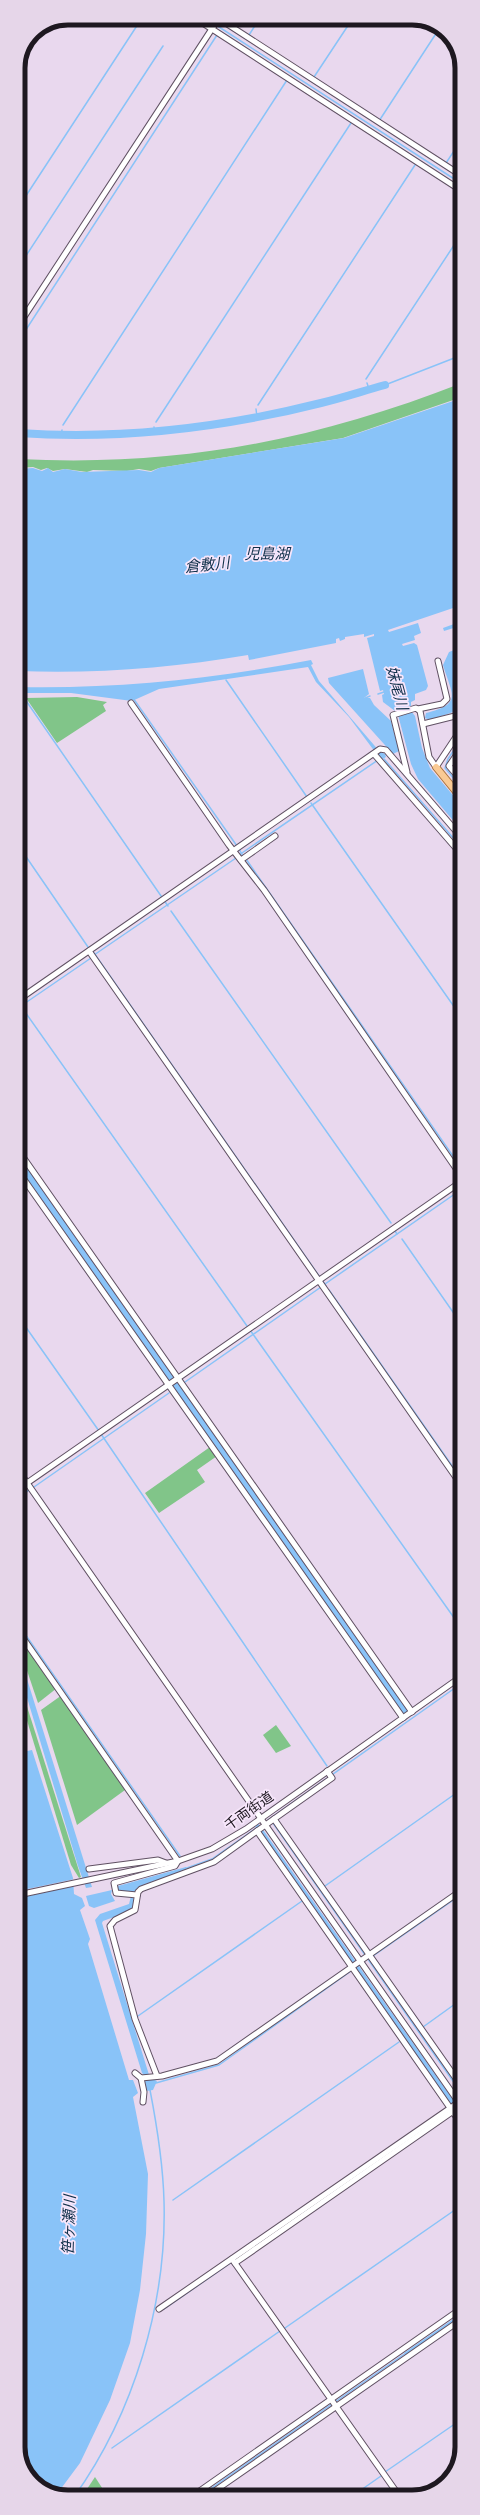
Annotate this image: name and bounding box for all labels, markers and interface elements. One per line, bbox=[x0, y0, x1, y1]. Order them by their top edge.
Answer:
water label: 児島湖 bbox=[244, 545, 291, 563]
water label: 倉敷川 bbox=[184, 553, 232, 576]
water label: 妹尾川 bbox=[382, 664, 412, 714]
street label: 千両街道 bbox=[221, 1788, 277, 1834]
water label: 笹ヶ瀬川 bbox=[59, 2193, 79, 2255]

